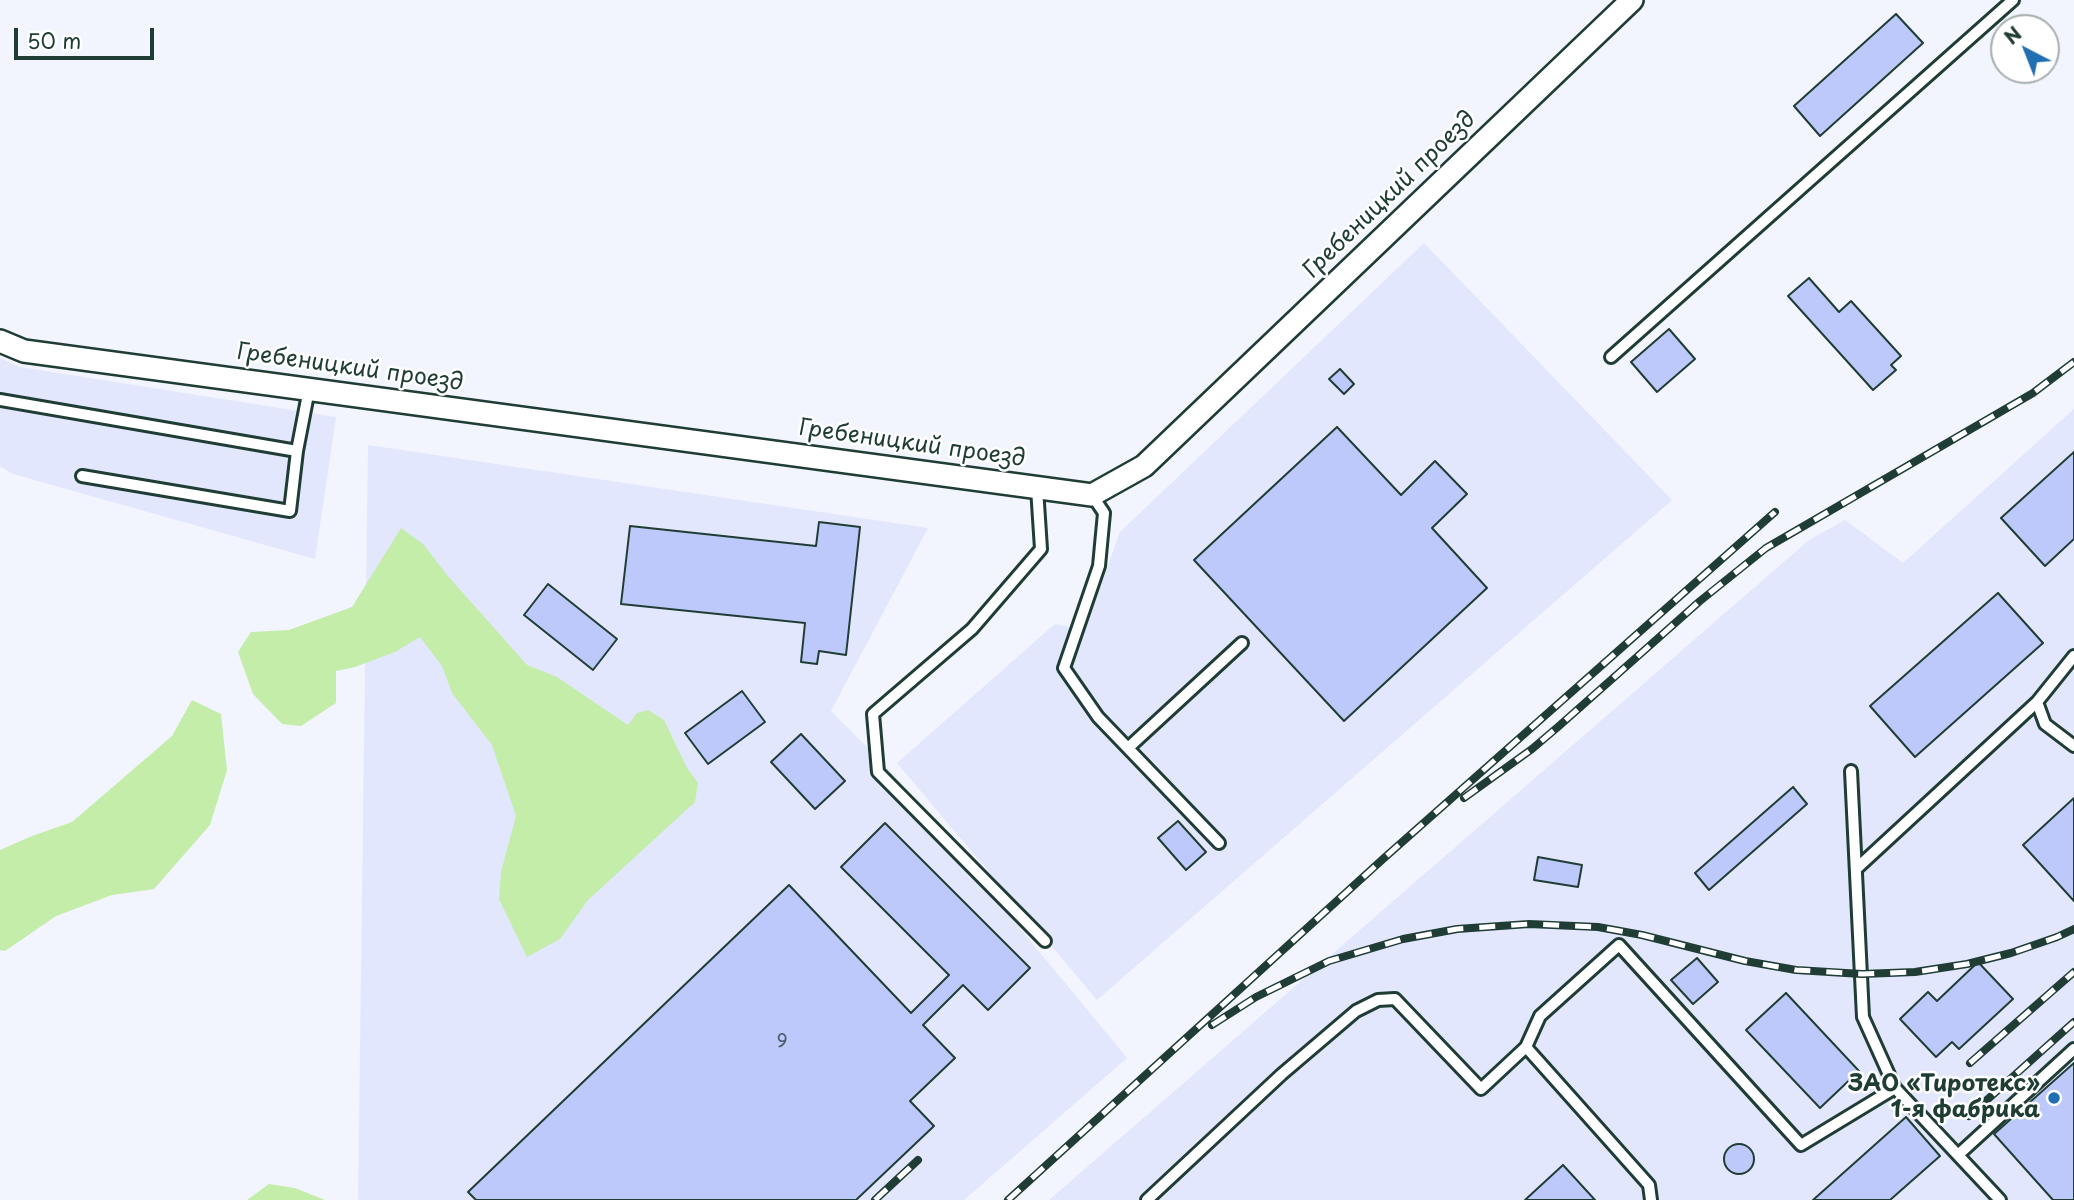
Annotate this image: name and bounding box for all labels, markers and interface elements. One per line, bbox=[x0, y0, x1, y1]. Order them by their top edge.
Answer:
scale bar bbox=[18, 14, 158, 58]
north arrow bbox=[1990, 14, 2060, 84]
text: N bbox=[1997, 19, 2027, 50]
text: 50 m bbox=[27, 24, 81, 56]
street label: Гребеницкий проезд bbox=[1298, 106, 1482, 284]
street label: Гребеницкий проезд bbox=[235, 338, 465, 398]
street label: Гребеницкий проезд bbox=[797, 414, 1027, 474]
house number: 9 bbox=[776, 1031, 788, 1053]
place label: ЗАО «Тиротекс» 1-я фабрика bbox=[1848, 1071, 2040, 1125]
marker: ЗАО «Тиротекс» 1-я фабрика bbox=[2046, 1090, 2062, 1106]

